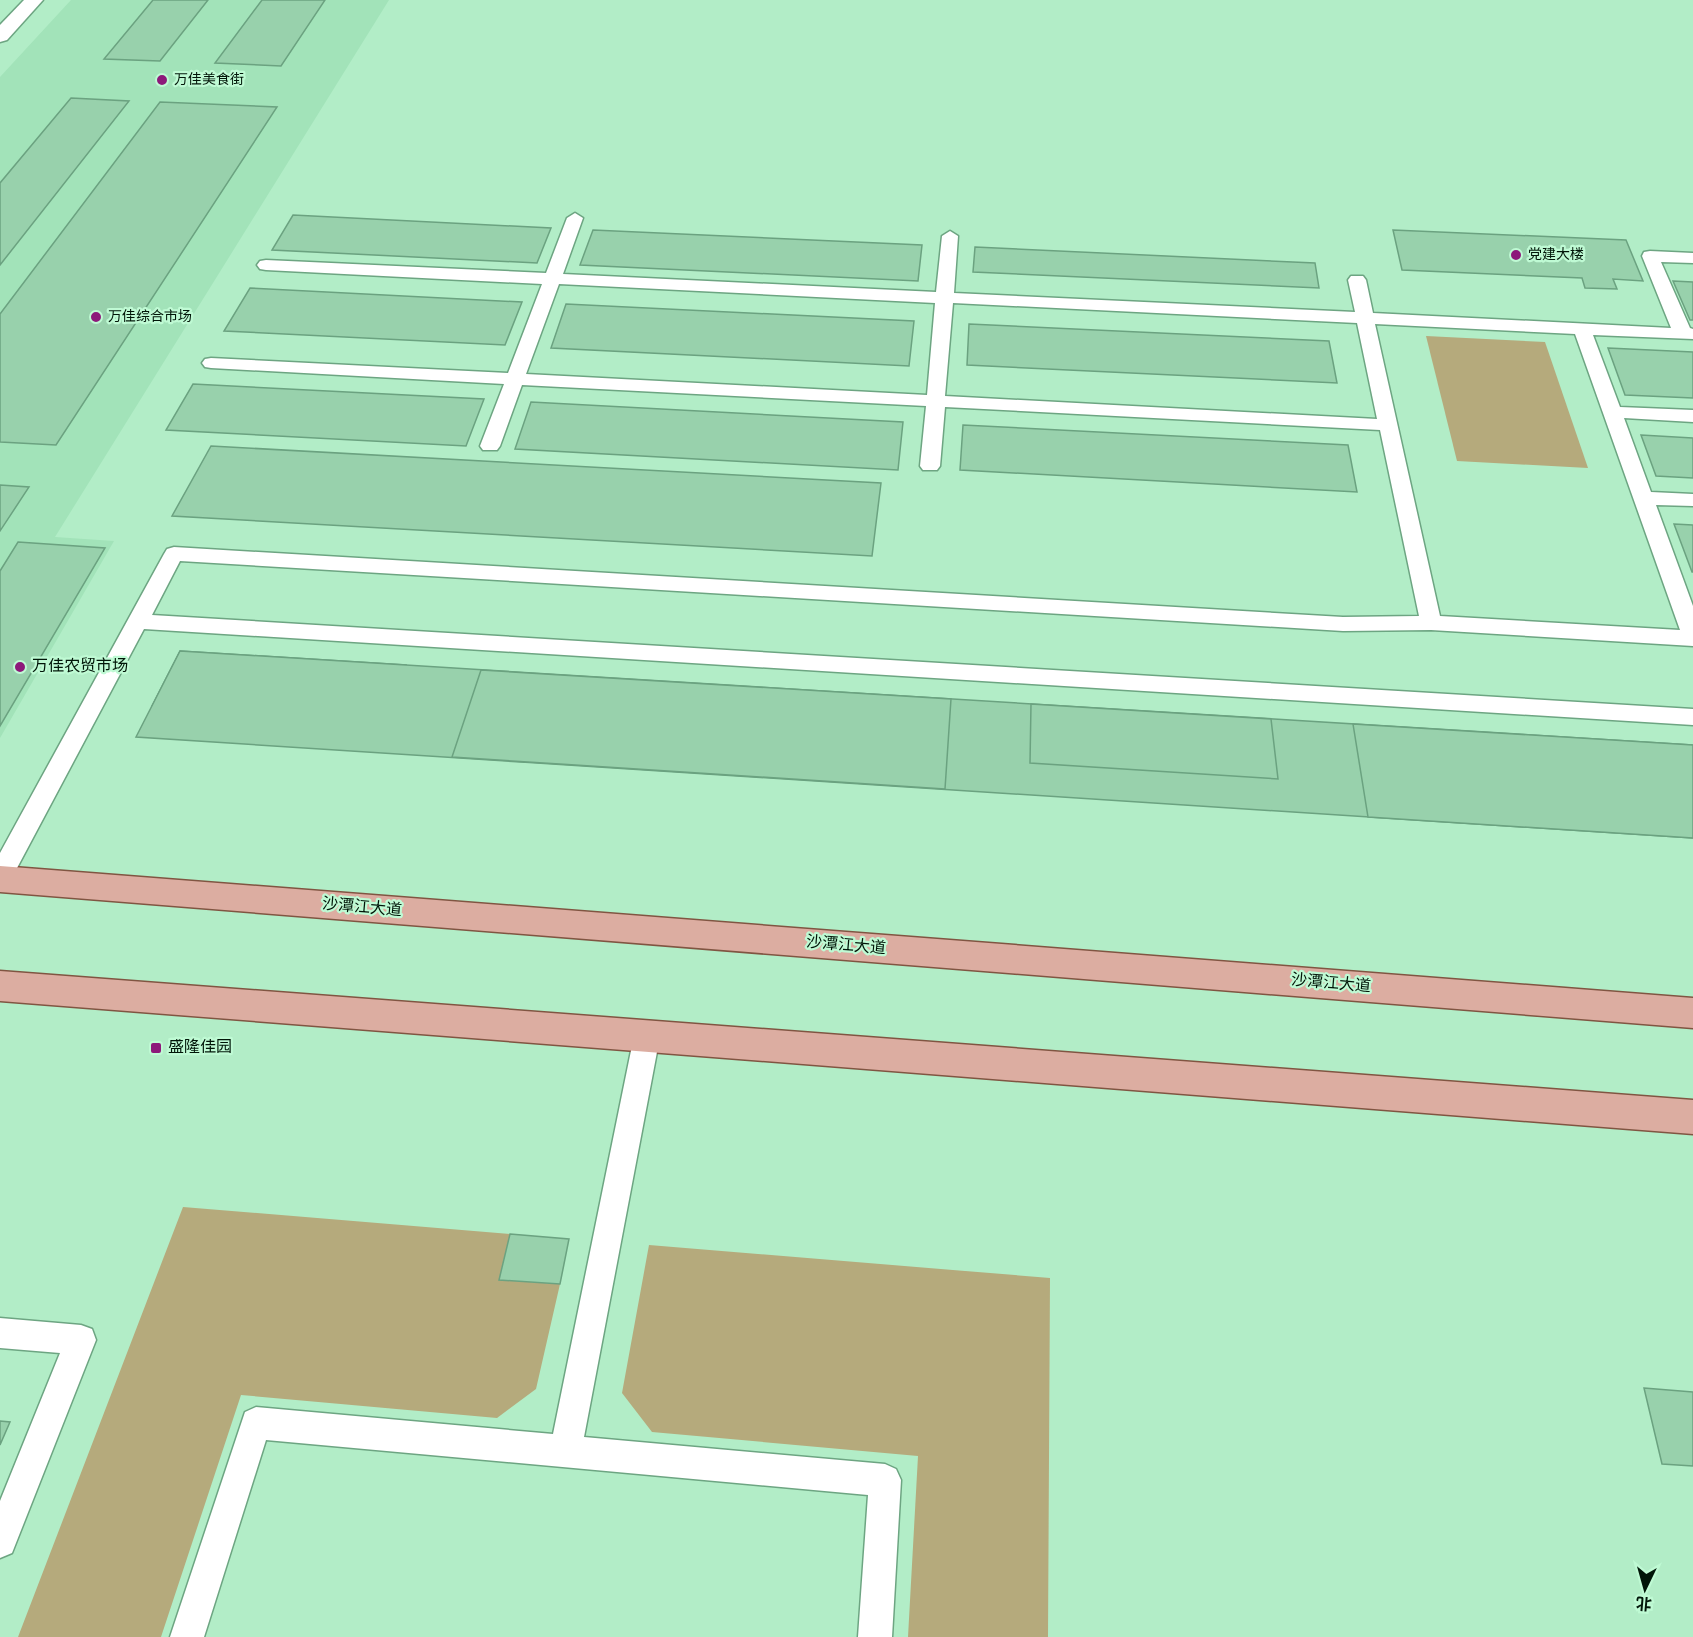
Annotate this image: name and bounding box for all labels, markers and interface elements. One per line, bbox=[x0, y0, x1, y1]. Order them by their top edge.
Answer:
place label: 万佳美食街 bbox=[174, 72, 244, 89]
marker: 万佳美食街 bbox=[155, 73, 169, 87]
place label: 党建大楼 bbox=[1528, 247, 1584, 264]
marker: 党建大楼 bbox=[1509, 248, 1523, 262]
place label: 万佳综合市场 bbox=[108, 309, 192, 326]
marker: 万佳综合市场 bbox=[89, 310, 103, 324]
place label: 万佳农贸市场 bbox=[32, 657, 128, 677]
marker: 万佳农贸市场 bbox=[13, 660, 27, 674]
street label: 沙潭江大道 bbox=[321, 895, 403, 921]
street label: 沙潭江大道 bbox=[805, 933, 887, 959]
street label: 沙潭江大道 bbox=[1290, 971, 1372, 997]
place label: 盛隆佳园 bbox=[168, 1038, 232, 1058]
marker: 盛隆佳园 bbox=[149, 1041, 163, 1055]
north arrow bbox=[1615, 1559, 1675, 1619]
text: 北 bbox=[1635, 1591, 1653, 1613]

